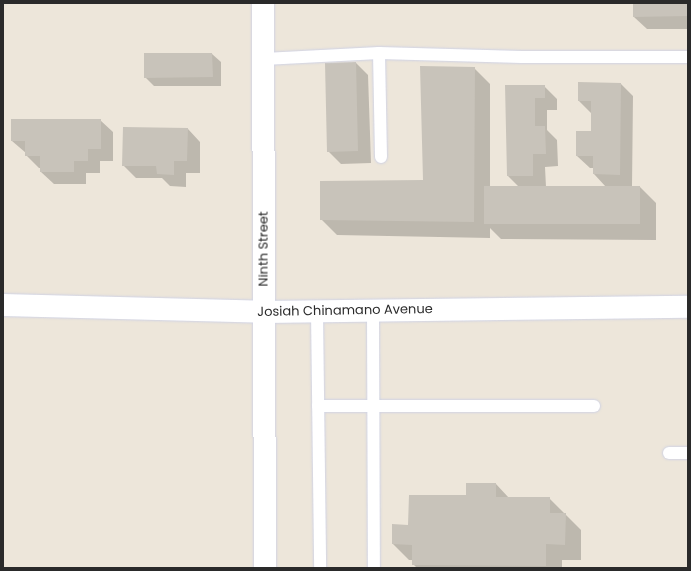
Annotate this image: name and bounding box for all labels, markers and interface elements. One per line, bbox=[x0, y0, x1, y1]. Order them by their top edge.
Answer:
street label: Ninth Street bbox=[256, 211, 272, 287]
street label: Josiah Chinamano Avenue bbox=[257, 302, 433, 320]

